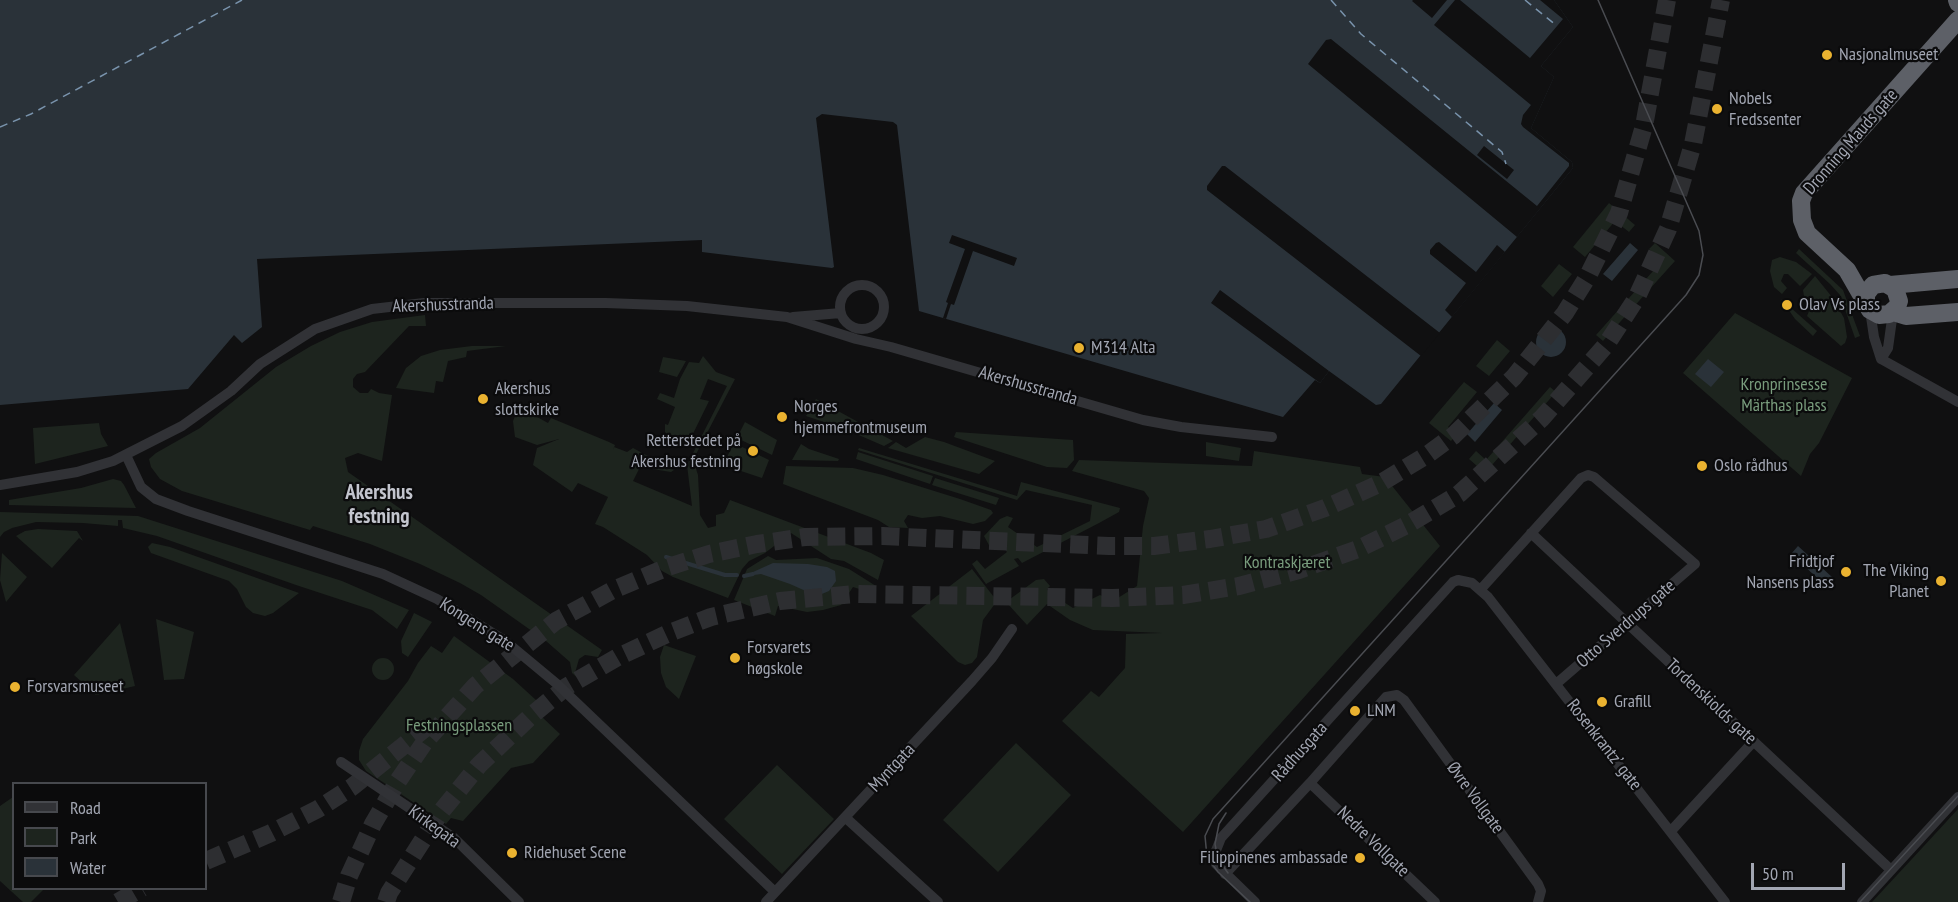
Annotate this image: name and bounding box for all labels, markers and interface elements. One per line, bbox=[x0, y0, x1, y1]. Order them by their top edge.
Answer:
place label: Nasjonalmuseet bbox=[1839, 44, 1938, 66]
marker: Nasjonalmuseet bbox=[1820, 48, 1834, 62]
street label: Dronning Mauds gate bbox=[1799, 85, 1903, 199]
place label: Nobels Fredssenter bbox=[1729, 88, 1801, 130]
marker: Nobels Fredssenter bbox=[1710, 102, 1724, 116]
street label: Akershusstranda bbox=[392, 292, 494, 318]
place label: Olav Vs plass bbox=[1799, 294, 1880, 316]
marker: Olav Vs plass bbox=[1780, 298, 1794, 312]
place label: M314 Alta bbox=[1091, 337, 1155, 359]
marker: M314 Alta bbox=[1072, 341, 1086, 355]
street label: Akershusstranda bbox=[976, 362, 1080, 410]
park label: Kronprinsesse Märthas plass bbox=[1741, 374, 1827, 416]
place label: Akershus slottskirke bbox=[495, 378, 559, 420]
marker: Akershus slottskirke bbox=[476, 392, 490, 406]
place label: Norges hjemmefrontmuseum bbox=[794, 396, 927, 438]
marker: Norges hjemmefrontmuseum bbox=[775, 410, 789, 424]
place label: Retterstedet på Akershus festning bbox=[631, 430, 741, 472]
marker: Retterstedet på Akershus festning bbox=[746, 444, 760, 458]
place label: Oslo rådhus bbox=[1714, 455, 1787, 477]
marker: Oslo rådhus bbox=[1695, 459, 1709, 473]
district label: Akershus festning bbox=[345, 480, 413, 530]
place label: Fridtjof Nansens plass bbox=[1747, 551, 1834, 594]
park label: Kontraskjæret bbox=[1244, 552, 1330, 574]
place label: The Viking Planet bbox=[1863, 560, 1929, 602]
marker: Fridtjof Nansens plass bbox=[1839, 565, 1853, 579]
marker: The Viking Planet bbox=[1934, 574, 1948, 588]
street label: Otto Sverdrups gate bbox=[1572, 575, 1680, 673]
street label: Kongens gate bbox=[436, 594, 518, 656]
place label: Forsvarets høgskole bbox=[747, 637, 811, 680]
marker: Forsvarets høgskole bbox=[728, 651, 742, 665]
street label: Tordenskiolds gate bbox=[1661, 655, 1761, 749]
place label: Forsvarsmuseet bbox=[27, 676, 124, 698]
marker: Forsvarsmuseet bbox=[8, 680, 22, 694]
place label: Grafill bbox=[1614, 691, 1651, 713]
street label: Rosenkrantz’ gate bbox=[1562, 695, 1646, 795]
marker: Grafill bbox=[1595, 695, 1609, 709]
place label: LNM bbox=[1367, 700, 1396, 722]
marker: LNM bbox=[1348, 704, 1362, 718]
park label: Festningsplassen bbox=[406, 715, 512, 737]
street label: Rådhusgata bbox=[1268, 718, 1332, 786]
street label: Myntgata bbox=[864, 739, 920, 797]
street label: Øvre Vollgate bbox=[1442, 758, 1508, 838]
legend bbox=[12, 782, 207, 890]
text: Road bbox=[70, 796, 101, 819]
street label: Kirkegata bbox=[404, 801, 464, 853]
street label: Nedre Vollgate bbox=[1332, 802, 1414, 882]
text: Park bbox=[70, 826, 97, 849]
place label: Ridehuset Scene bbox=[524, 842, 626, 864]
marker: Ridehuset Scene bbox=[505, 846, 519, 860]
place label: Filippinenes ambassade bbox=[1200, 847, 1348, 869]
marker: Filippinenes ambassade bbox=[1353, 851, 1367, 865]
scale bar bbox=[1754, 851, 1848, 889]
text: Water bbox=[70, 856, 106, 879]
text: 50 m bbox=[1762, 862, 1794, 885]

